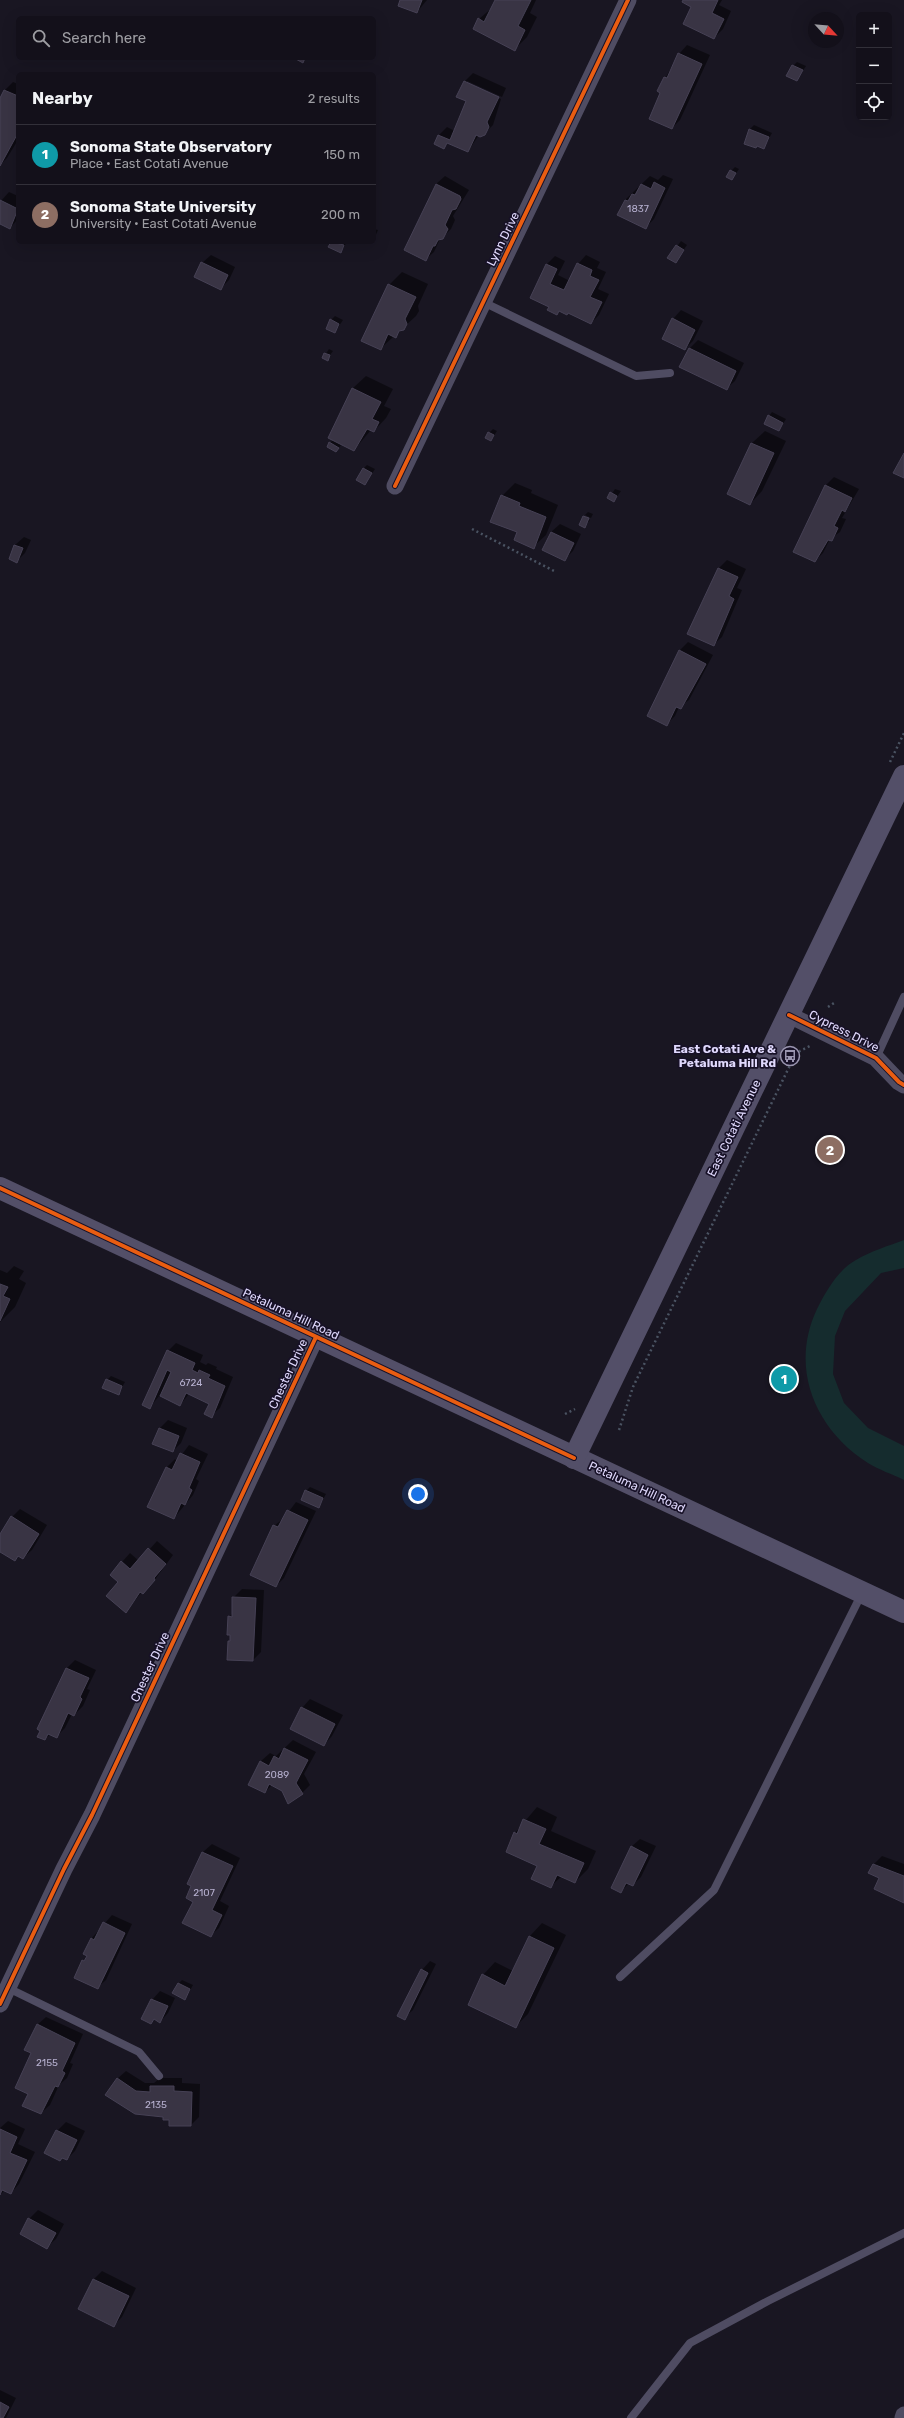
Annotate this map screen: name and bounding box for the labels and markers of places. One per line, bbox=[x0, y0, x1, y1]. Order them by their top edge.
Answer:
place label: East Cotati Ave & Petaluma Hill Rd bbox=[673, 1042, 776, 1070]
bus stop icon: East Cotati Ave & Petaluma Hill Rd bbox=[779, 1045, 801, 1067]
pin: 2 bbox=[817, 1135, 843, 1165]
pin: 1 bbox=[771, 1364, 797, 1394]

